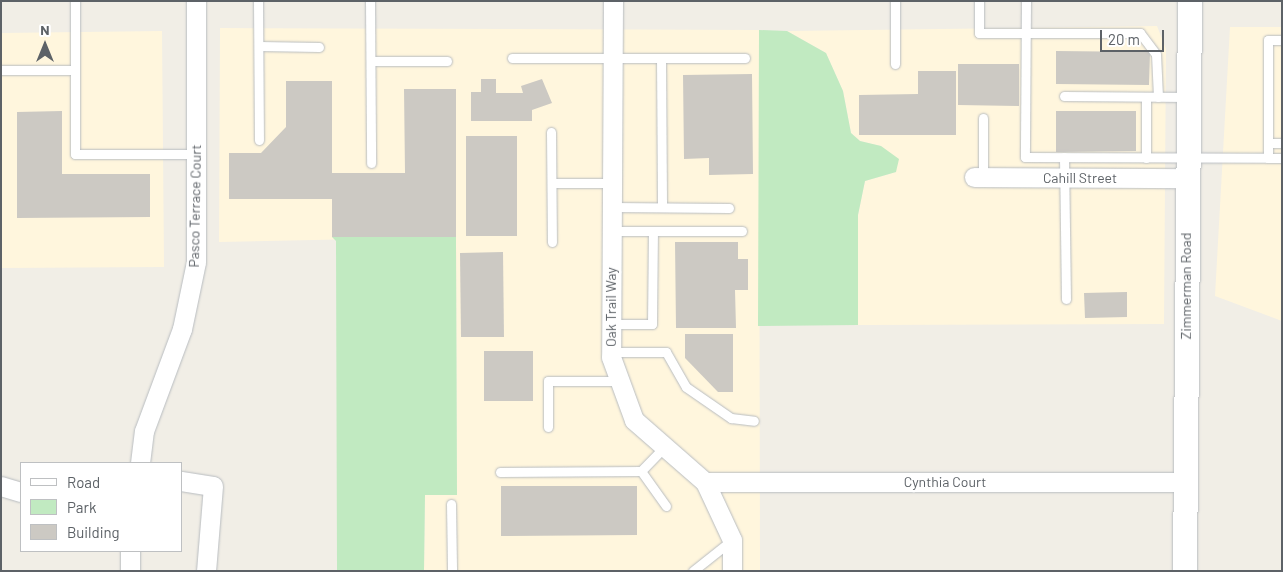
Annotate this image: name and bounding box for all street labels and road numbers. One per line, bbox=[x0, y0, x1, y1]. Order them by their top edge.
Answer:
street label: Pasco Terrace Court bbox=[186, 144, 204, 268]
street label: Cahill Street bbox=[1043, 170, 1117, 186]
street label: Zimmerman Road bbox=[1178, 233, 1194, 339]
street label: Oak Trail Way bbox=[603, 267, 619, 347]
street label: Cynthia Court bbox=[904, 474, 986, 490]

